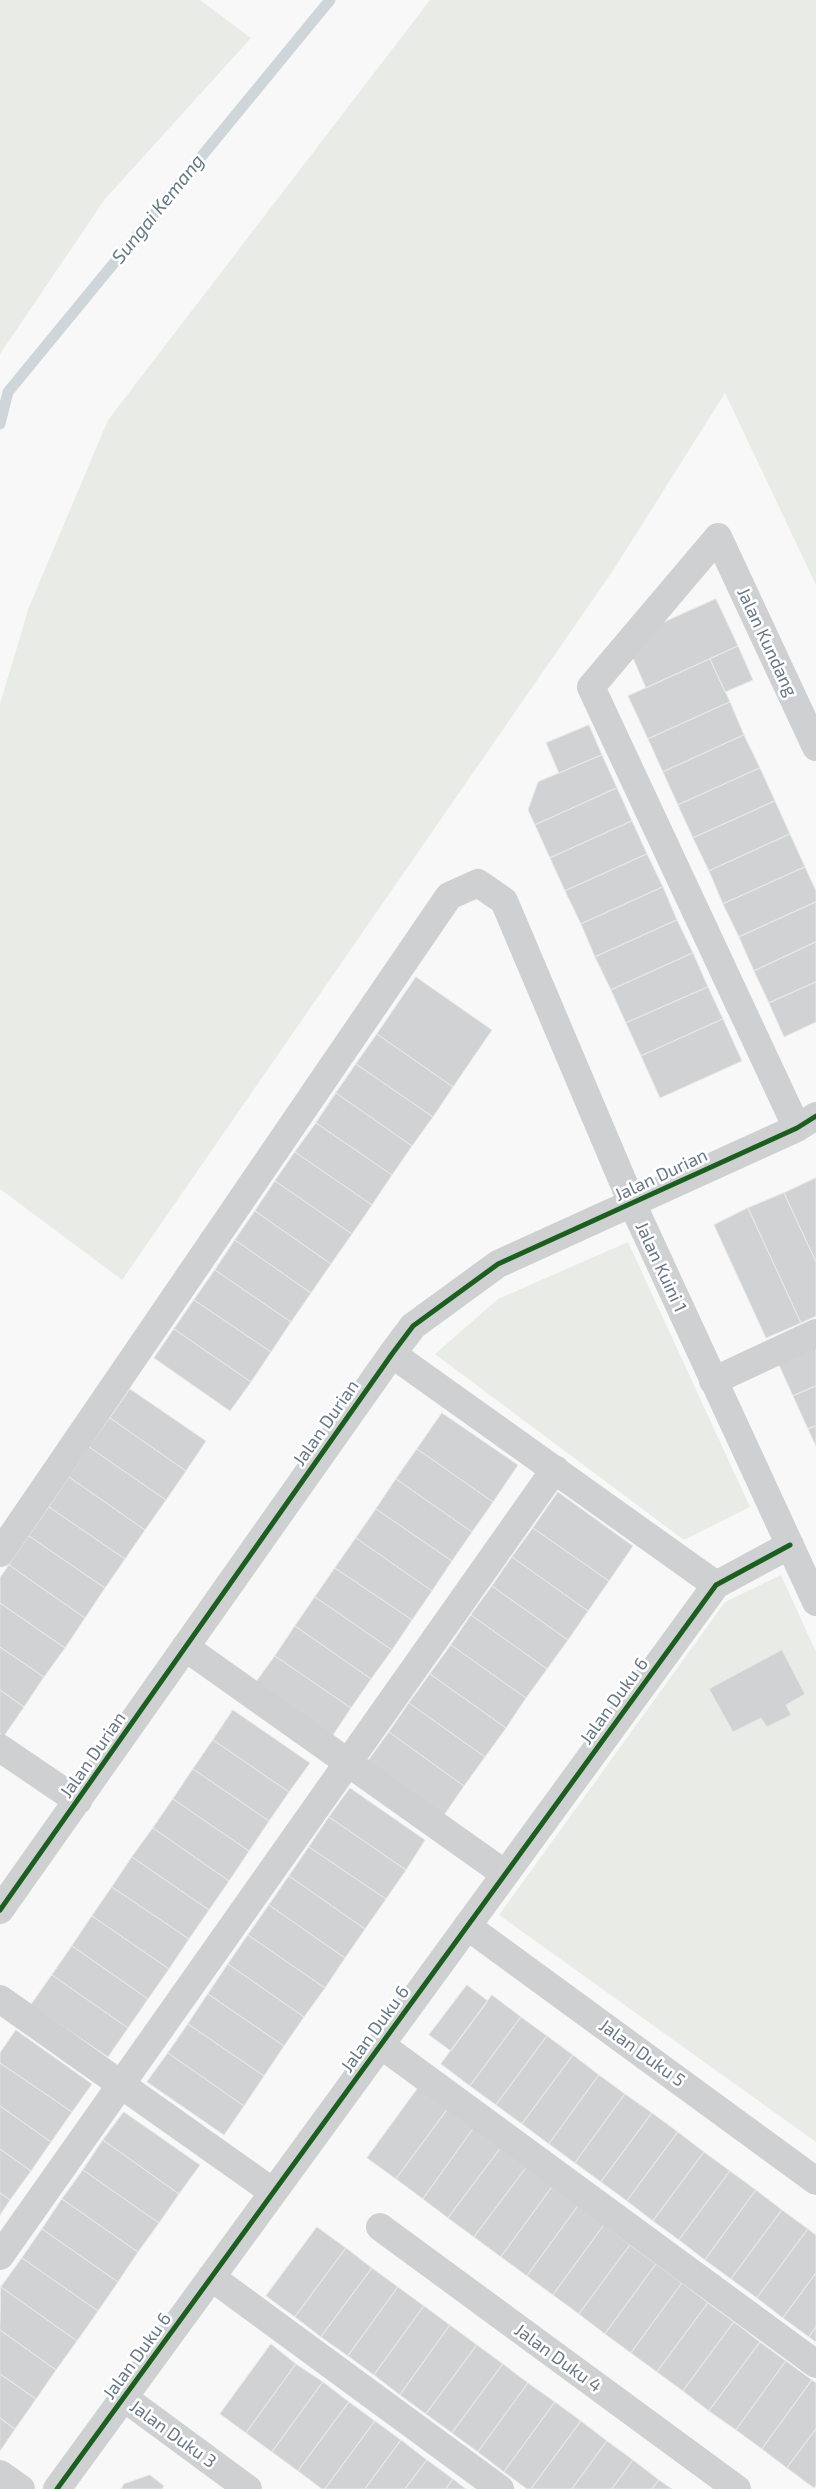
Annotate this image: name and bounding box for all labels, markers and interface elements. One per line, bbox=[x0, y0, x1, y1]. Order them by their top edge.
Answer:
water label: Sungai Kemang bbox=[107, 150, 209, 268]
street label: Jalan Kundang bbox=[732, 584, 802, 700]
street label: Jalan Durian bbox=[611, 1144, 711, 1206]
street label: Jalan Kuini 1 bbox=[631, 1218, 691, 1316]
street label: Jalan Durian bbox=[288, 1376, 364, 1470]
street label: Jalan Duku 6 bbox=[575, 1654, 653, 1748]
street label: Jalan Durian bbox=[55, 1708, 131, 1802]
street label: Jalan Duku 6 bbox=[336, 1982, 414, 2076]
street label: Jalan Duku 5 bbox=[595, 2015, 689, 2091]
street label: Jalan Duku 6 bbox=[98, 2309, 176, 2403]
street label: Jalan Duku 4 bbox=[510, 2319, 606, 2397]
street label: Jalan Duku 3 bbox=[126, 2395, 220, 2473]

